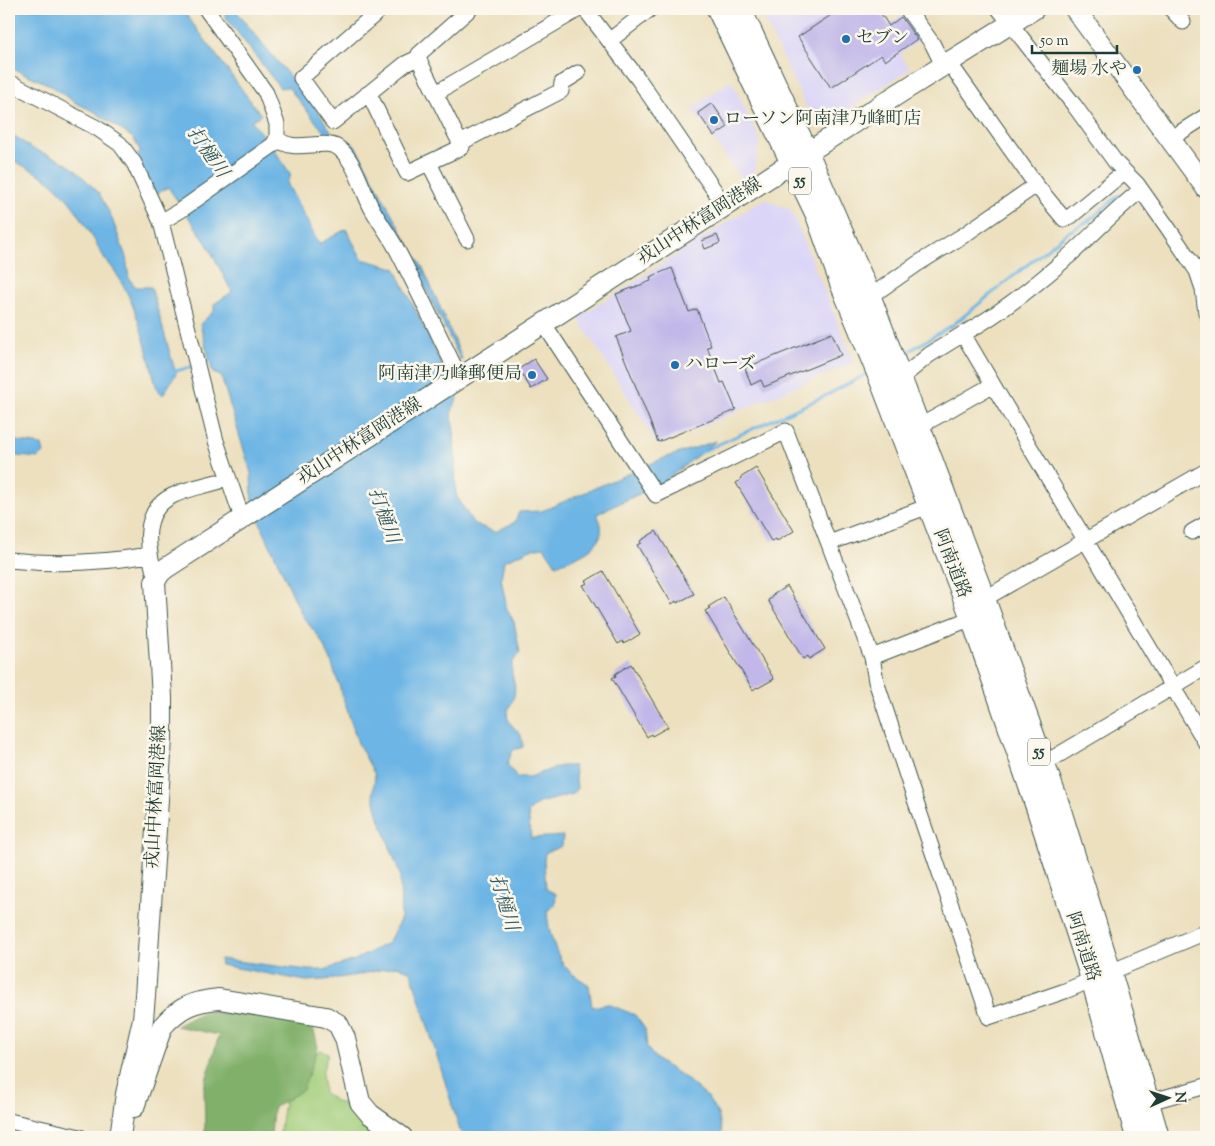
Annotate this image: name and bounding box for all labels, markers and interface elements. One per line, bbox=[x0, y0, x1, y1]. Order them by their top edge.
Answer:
scale bar bbox=[1032, 22, 1118, 54]
place label: セブン bbox=[856, 26, 909, 52]
text: 50 m bbox=[1039, 31, 1069, 52]
marker: セブン bbox=[840, 33, 852, 45]
place label: 麺場 水や bbox=[1051, 57, 1127, 83]
marker: 麺場 水や bbox=[1131, 64, 1143, 76]
place label: ローソン阿南津乃峰町店 bbox=[724, 107, 921, 133]
marker: ローソン阿南津乃峰町店 bbox=[708, 114, 720, 126]
water label: 打樋川 bbox=[180, 122, 236, 186]
road number: 55 bbox=[789, 168, 811, 195]
street label: 戎山中林富岡港線 bbox=[633, 172, 767, 272]
place label: ハローズ bbox=[685, 352, 756, 378]
marker: ハローズ bbox=[669, 359, 681, 371]
place label: 阿南津乃峰郵便局 bbox=[378, 362, 522, 388]
marker: 阿南津乃峰郵便局 bbox=[526, 369, 538, 381]
street label: 戎山中林富岡港線 bbox=[293, 392, 427, 492]
water label: 打樋川 bbox=[361, 485, 406, 549]
street label: 阿南道路 bbox=[926, 526, 976, 602]
street label: 戎山中林富岡港線 bbox=[140, 724, 174, 870]
road number: 55 bbox=[1028, 739, 1050, 766]
water label: 打樋川 bbox=[482, 872, 525, 936]
street label: 阿南道路 bbox=[1059, 909, 1105, 985]
north arrow bbox=[1142, 1074, 1192, 1124]
text: N bbox=[1169, 1091, 1189, 1104]

